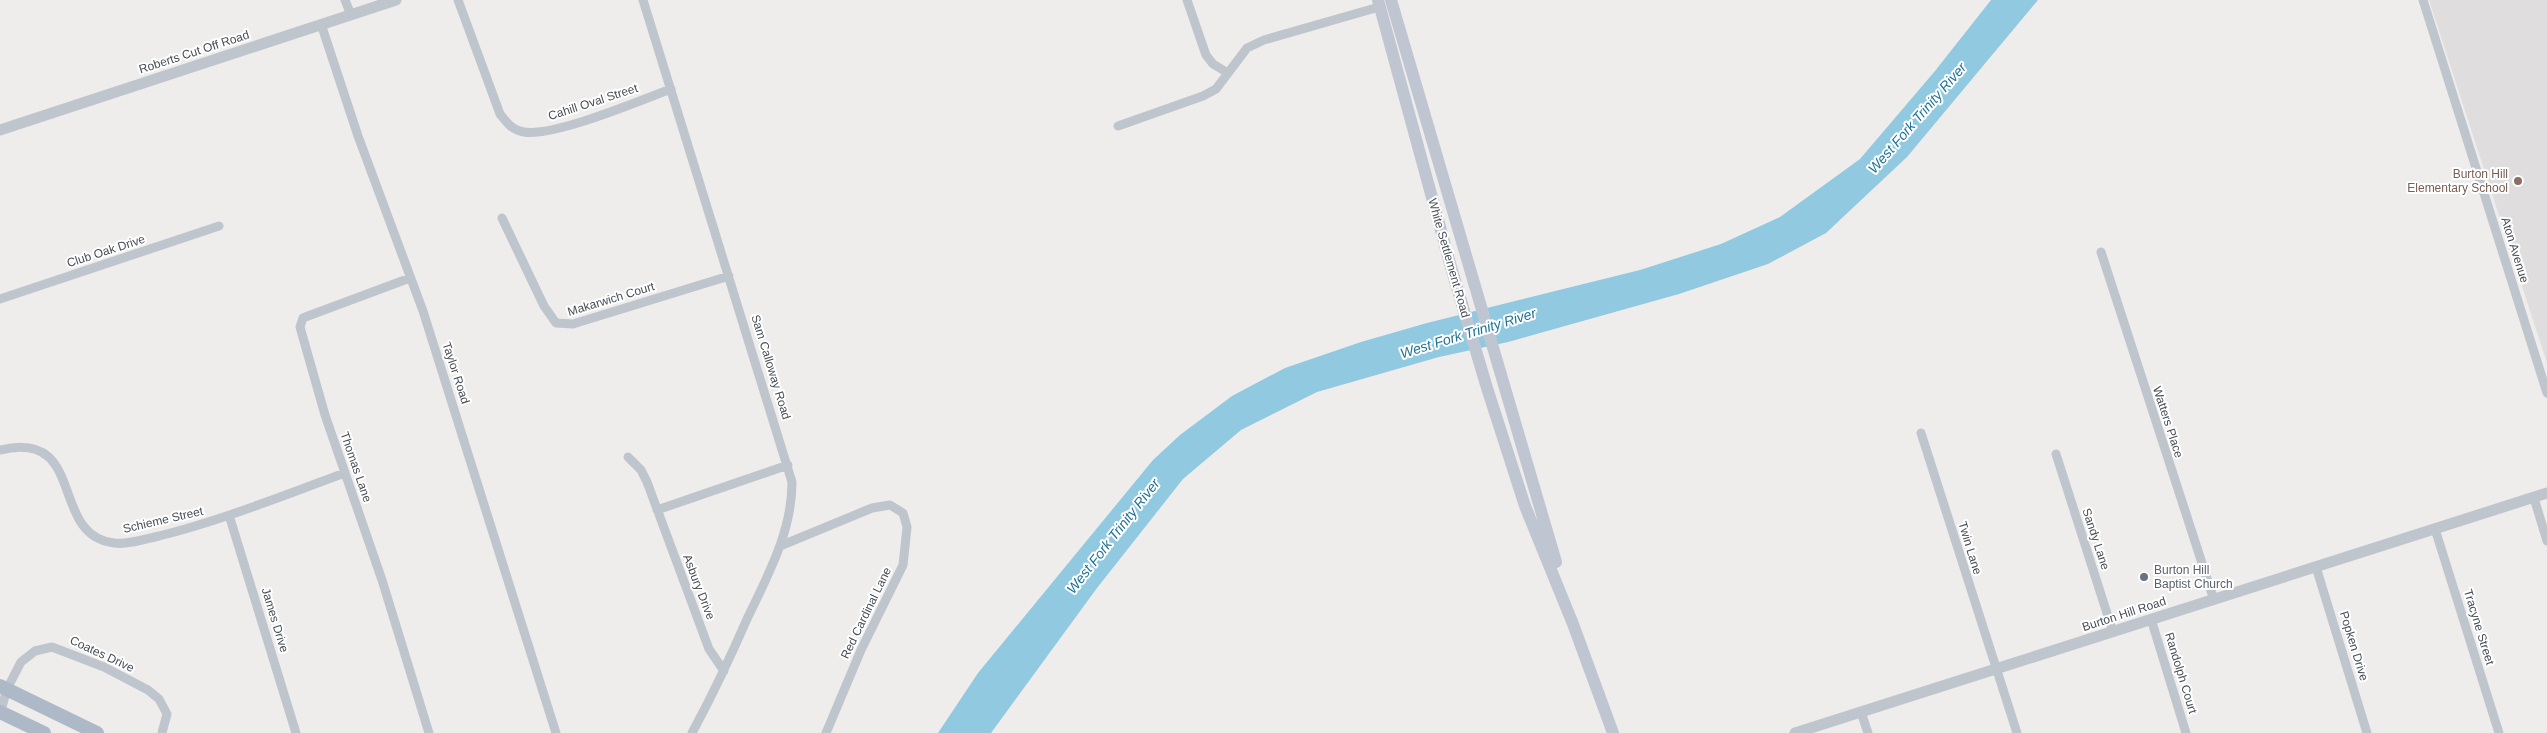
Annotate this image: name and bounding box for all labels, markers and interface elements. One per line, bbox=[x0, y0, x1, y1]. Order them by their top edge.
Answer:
street label: Roberts Cut Off Road bbox=[137, 28, 251, 76]
water label: West Fork Trinity River bbox=[1865, 59, 1970, 176]
street label: Cahill Oval Street bbox=[546, 81, 640, 123]
place label: Burton Hill Elementary School bbox=[2407, 167, 2508, 195]
marker: Burton Hill Elementary School bbox=[2512, 175, 2524, 187]
street label: White Settlement Road bbox=[1425, 197, 1473, 319]
street label: Aton Avenue bbox=[2498, 216, 2532, 285]
street label: Club Oak Drive bbox=[65, 232, 147, 270]
street label: Makarwich Court bbox=[566, 279, 657, 319]
water label: West Fork Trinity River bbox=[1398, 304, 1539, 361]
street label: Sam Calloway Road bbox=[748, 313, 794, 421]
street label: Taylor Road bbox=[439, 340, 473, 406]
street label: Watters Place bbox=[2150, 385, 2186, 460]
street label: Thomas Lane bbox=[337, 430, 375, 504]
water label: West Fork Trinity River bbox=[1063, 474, 1164, 596]
street label: Schieme Street bbox=[121, 504, 205, 536]
street label: Sandy Lane bbox=[2079, 506, 2113, 572]
street label: Twin Lane bbox=[1955, 520, 1985, 577]
street label: Asbury Drive bbox=[680, 552, 718, 622]
place label: Burton Hill Baptist Church bbox=[2154, 563, 2233, 591]
street label: Red Cardinal Lane bbox=[838, 565, 894, 661]
marker: Burton Hill Baptist Church bbox=[2138, 571, 2150, 583]
street label: James Drive bbox=[259, 586, 292, 654]
street label: Tracyne Street bbox=[2461, 588, 2497, 667]
street label: Burton Hill Road bbox=[2080, 594, 2168, 634]
street label: Popken Drive bbox=[2337, 610, 2371, 683]
street label: Randolph Court bbox=[2162, 631, 2200, 716]
street label: Coates Drive bbox=[68, 633, 137, 675]

